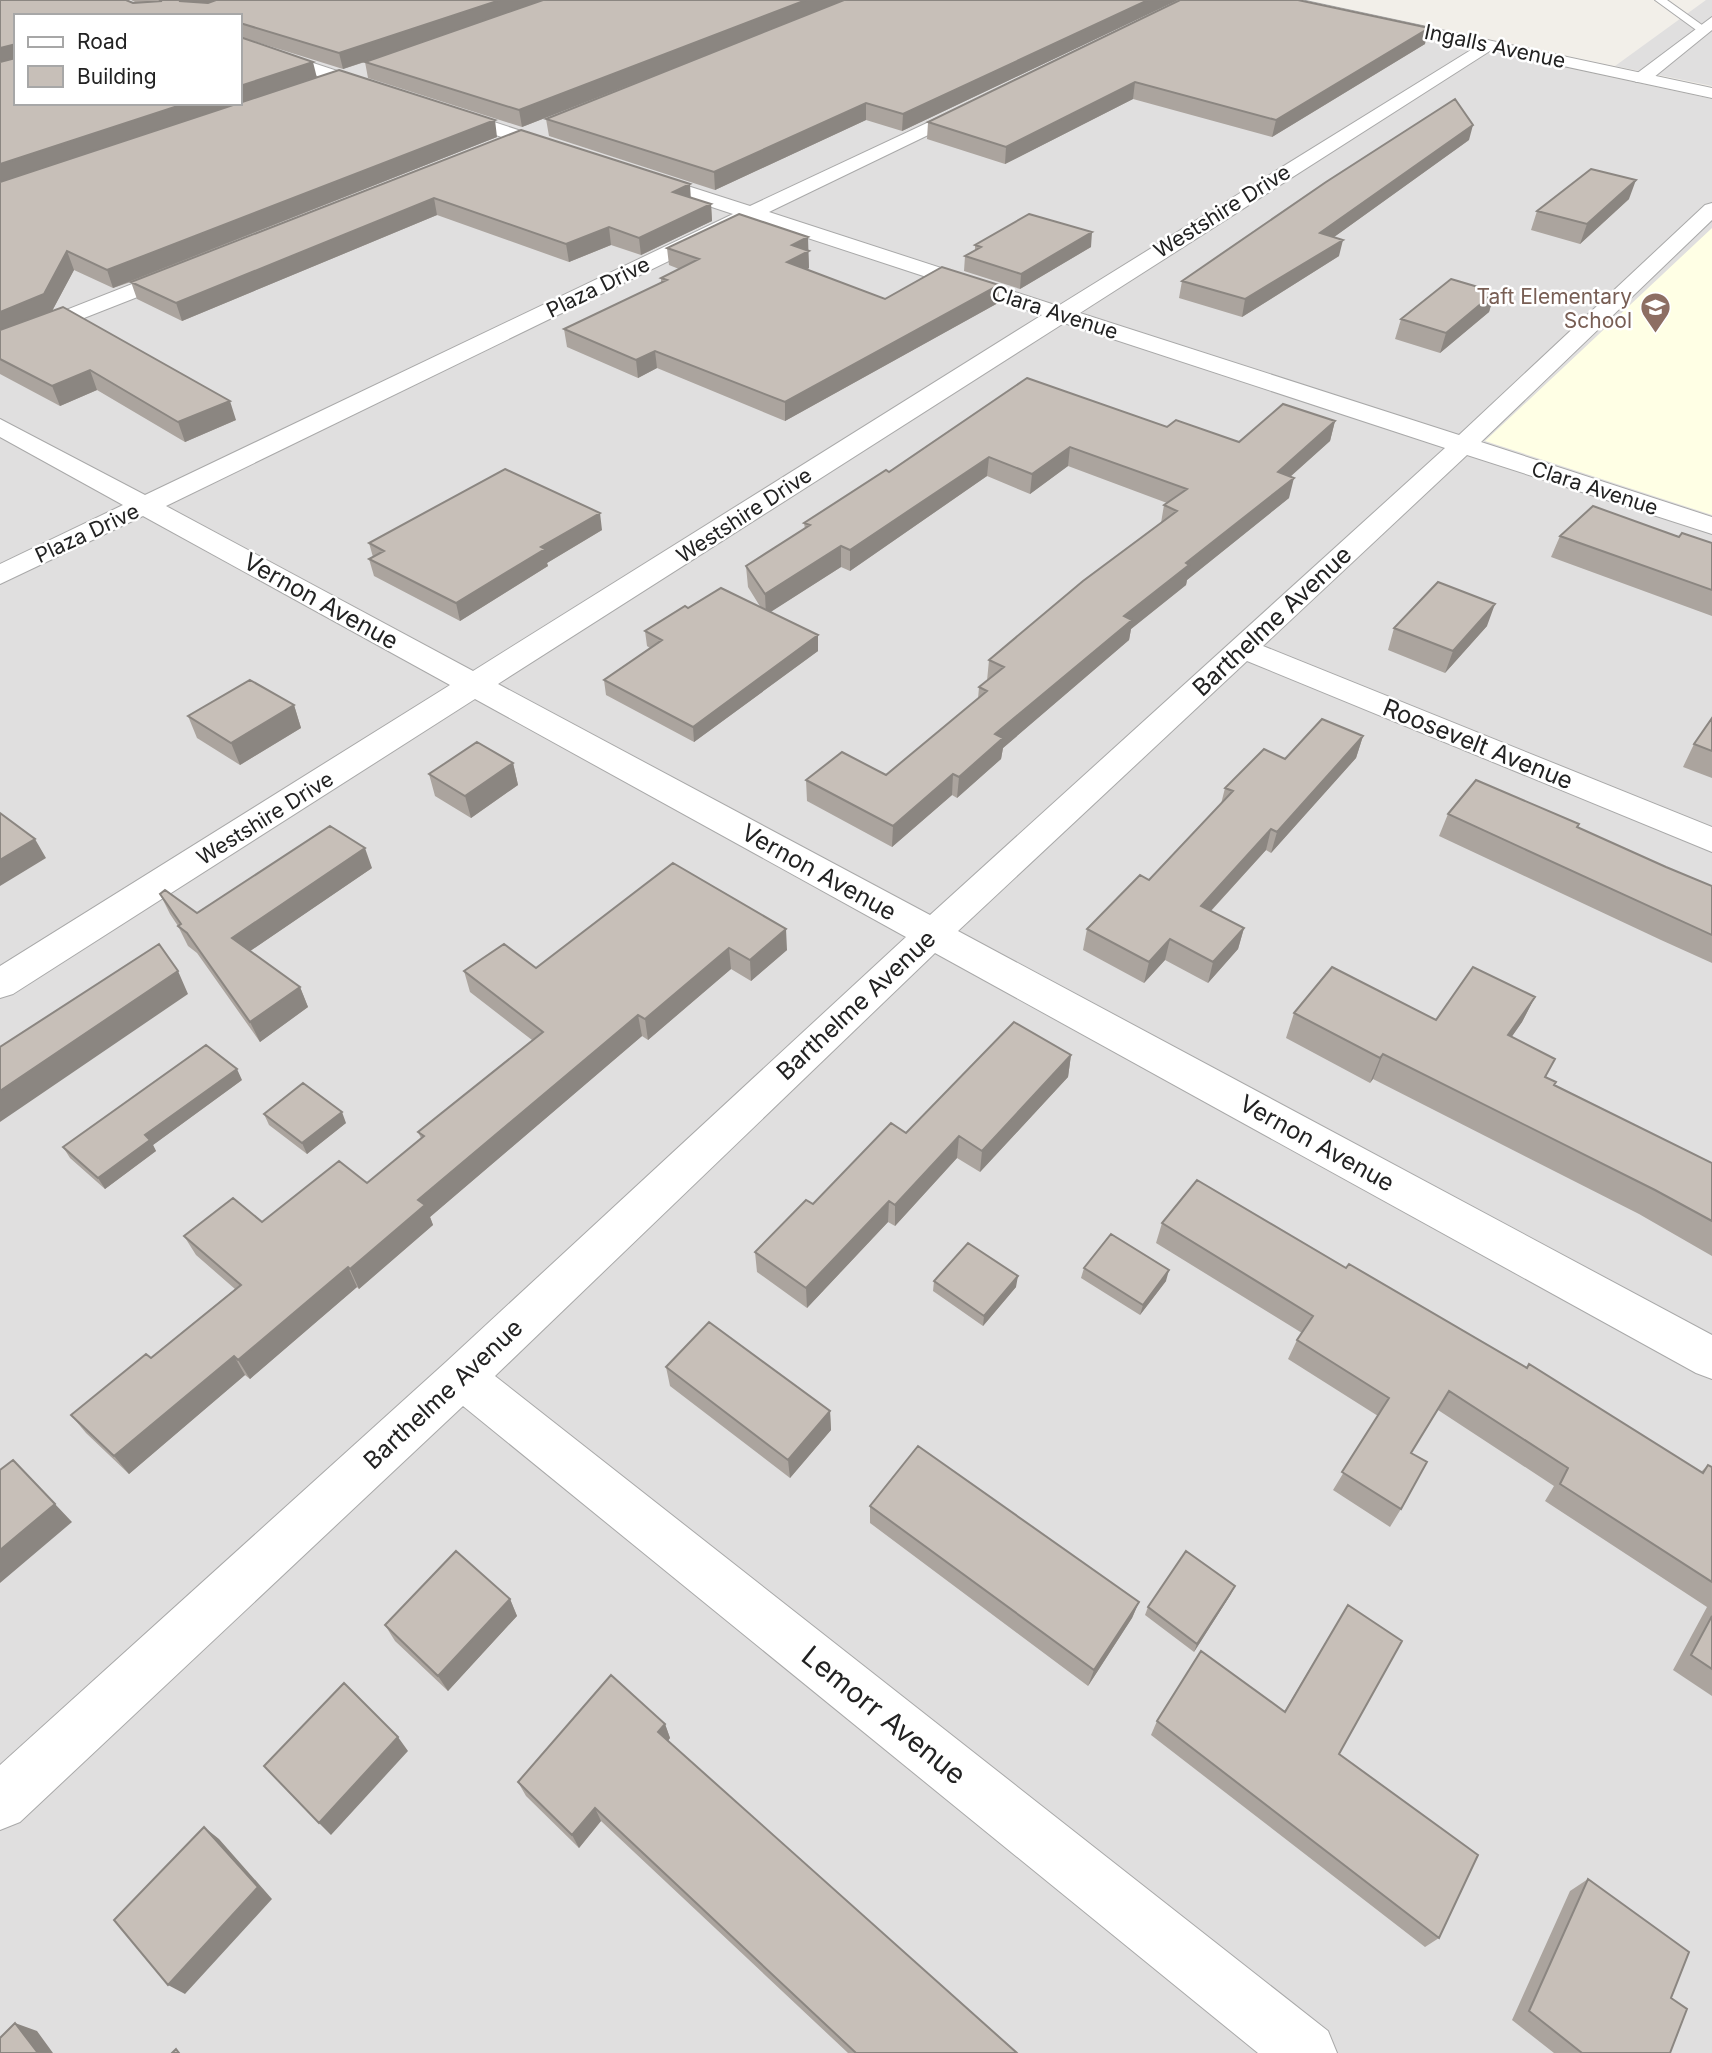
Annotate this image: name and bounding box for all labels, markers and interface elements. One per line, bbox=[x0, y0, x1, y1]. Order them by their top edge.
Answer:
legend bbox=[14, 14, 242, 105]
street label: Ingalls Avenue bbox=[1422, 19, 1568, 73]
text: Road bbox=[77, 29, 128, 54]
text: Building bbox=[77, 64, 157, 89]
street label: Westshire Drive bbox=[1149, 159, 1295, 263]
street label: Plaza Drive bbox=[542, 251, 654, 323]
street label: Clara Avenue bbox=[989, 280, 1121, 344]
place label: Taft Elementary School bbox=[1477, 284, 1632, 333]
school or university icon: Taft Elementary School bbox=[1638, 291, 1672, 335]
street label: Clara Avenue bbox=[1529, 456, 1661, 520]
street label: Westshire Drive bbox=[672, 462, 816, 568]
street label: Plaza Drive bbox=[31, 498, 143, 568]
street label: Barthelme Avenue bbox=[1187, 540, 1357, 702]
street label: Vernon Avenue bbox=[239, 546, 403, 656]
street label: Roosevelt Avenue bbox=[1379, 693, 1577, 795]
street label: Westshire Drive bbox=[192, 766, 338, 870]
street label: Vernon Avenue bbox=[737, 817, 901, 927]
street label: Barthelme Avenue bbox=[771, 924, 941, 1086]
street label: Vernon Avenue bbox=[1235, 1088, 1399, 1198]
street label: Barthelme Avenue bbox=[358, 1313, 528, 1475]
street label: Lemorr Avenue bbox=[795, 1638, 973, 1792]

